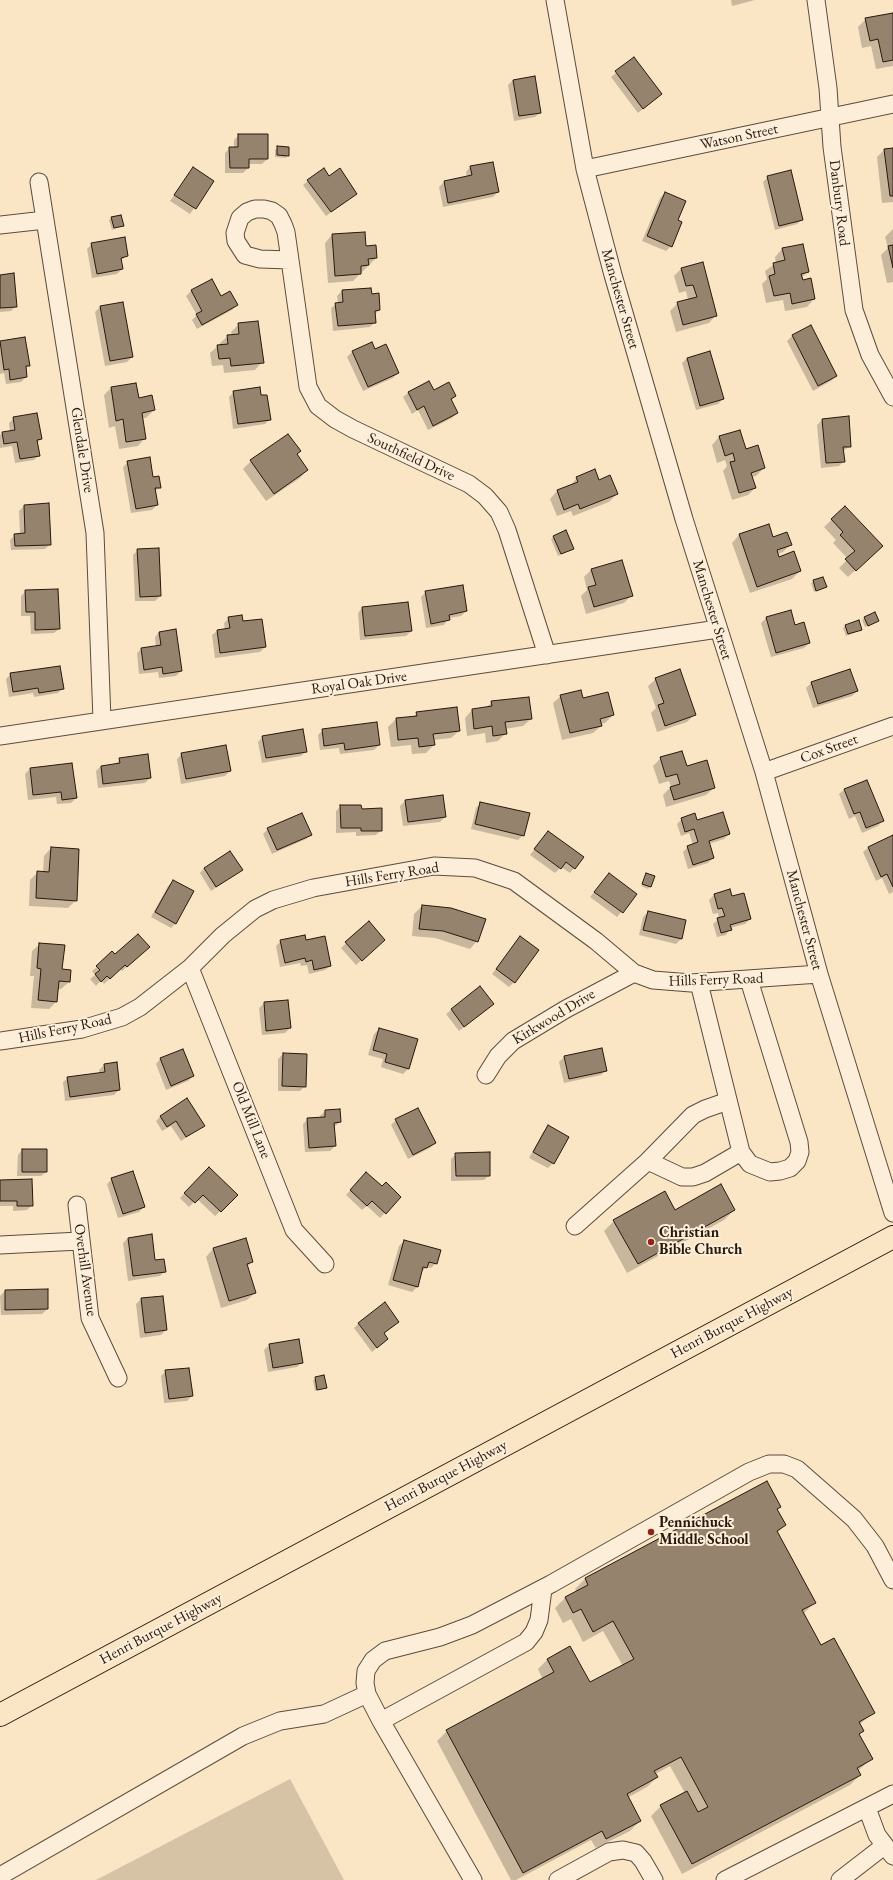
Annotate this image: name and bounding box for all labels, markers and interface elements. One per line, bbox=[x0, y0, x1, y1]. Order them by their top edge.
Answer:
street label: Watson Street bbox=[698, 120, 780, 154]
street label: Danbury Road bbox=[825, 159, 853, 247]
street label: Manchester Street bbox=[597, 247, 643, 351]
street label: Glendale Drive bbox=[66, 406, 98, 494]
street label: Southfield Drive bbox=[364, 429, 458, 485]
street label: Manchester Street bbox=[688, 558, 736, 662]
street label: Royal Oak Drive bbox=[310, 667, 408, 699]
street label: Cox Street bbox=[798, 730, 860, 768]
street label: Hills Ferry Road bbox=[344, 859, 440, 891]
street label: Manchester Street bbox=[782, 868, 826, 972]
street label: Hills Ferry Road bbox=[668, 969, 764, 991]
street label: Kirkwood Drive bbox=[509, 985, 599, 1049]
street label: Hills Ferry Road bbox=[17, 1010, 113, 1048]
street label: Old Mill Lane bbox=[227, 1079, 275, 1161]
street label: Overhill Avenue bbox=[70, 1223, 100, 1317]
place label: Christian Bible Church bbox=[659, 1224, 742, 1259]
marker: Christian Bible Church bbox=[646, 1237, 656, 1247]
street label: Henri Burque Highway bbox=[668, 1283, 796, 1363]
street label: Henri Burque Highway bbox=[382, 1436, 510, 1516]
place label: Pennichuck Middle School bbox=[659, 1514, 749, 1549]
marker: Pennichuck Middle School bbox=[646, 1527, 656, 1537]
street label: Henri Burque Highway bbox=[97, 1589, 225, 1669]

